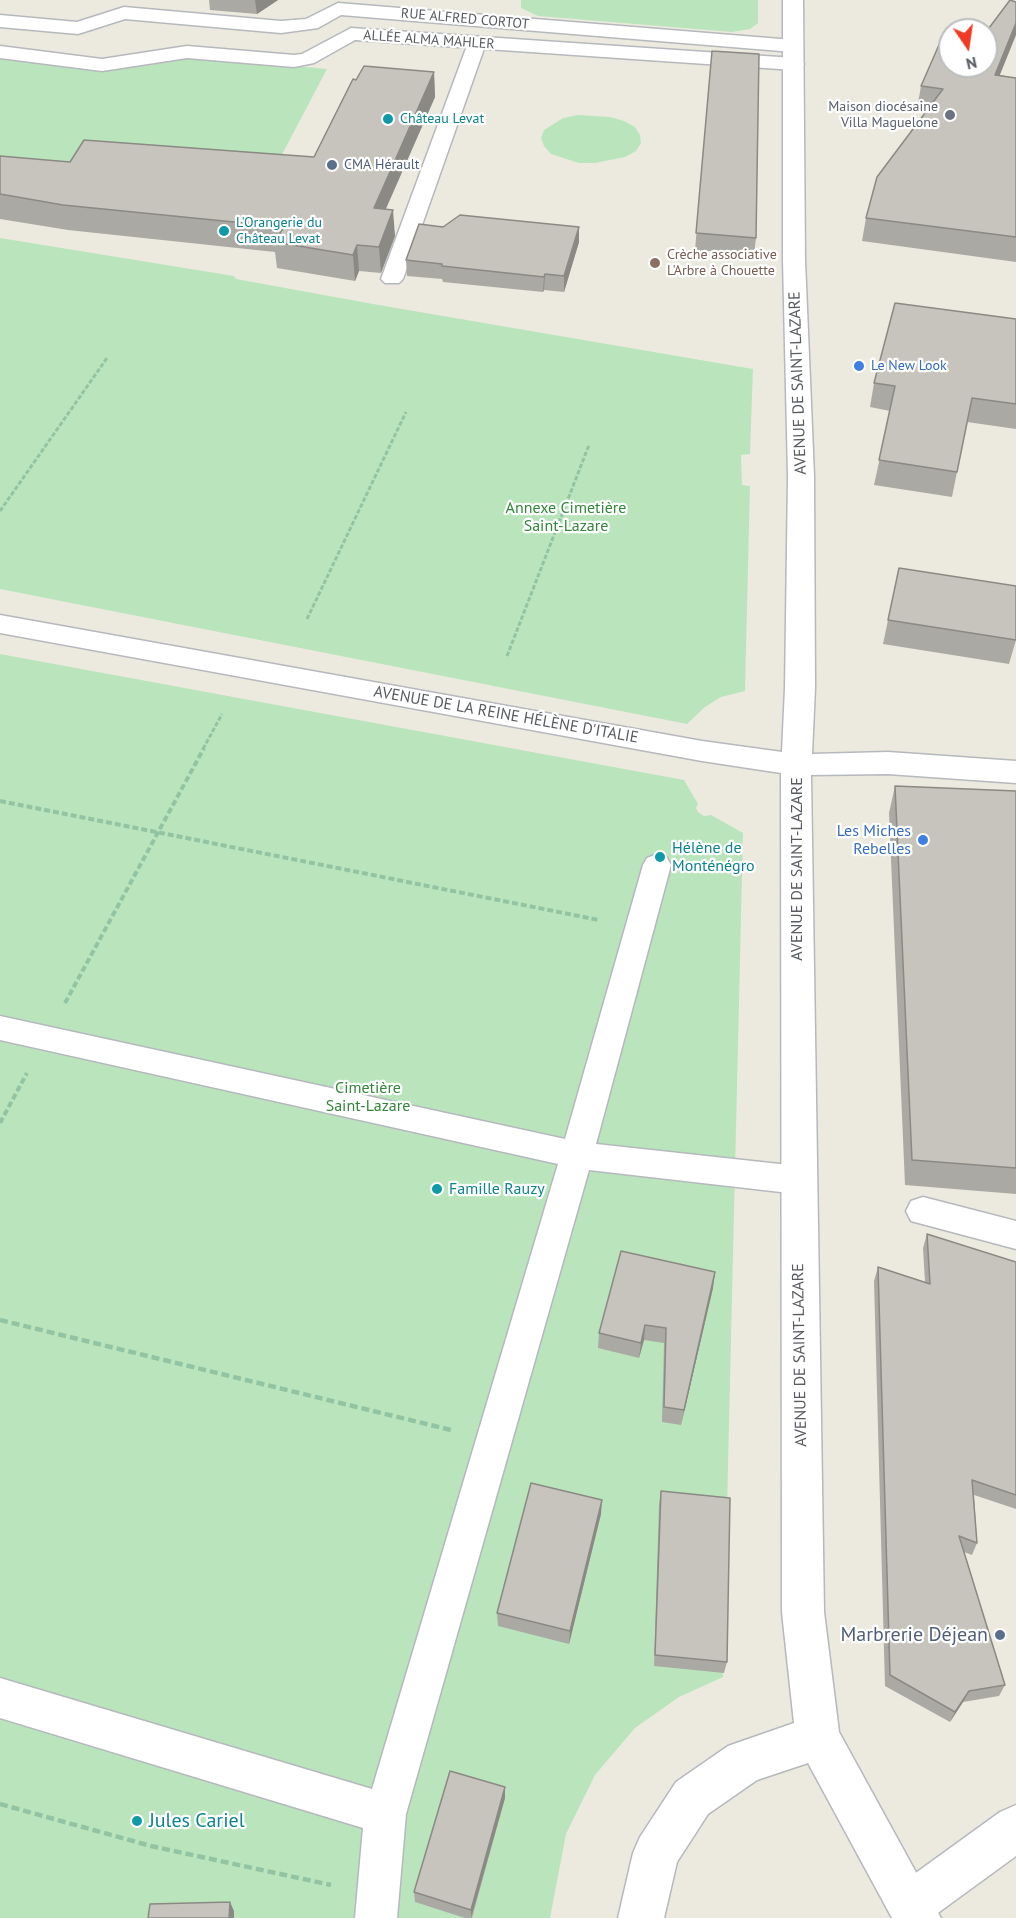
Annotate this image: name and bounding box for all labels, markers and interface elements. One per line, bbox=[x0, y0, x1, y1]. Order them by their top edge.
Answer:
street label: RUE ALFRED CORTOT bbox=[400, 5, 530, 33]
north arrow bbox=[938, 18, 998, 78]
street label: ALLÉE ALMA MAHLER bbox=[363, 27, 495, 53]
text: N bbox=[964, 53, 979, 75]
place label: Maison diocésaine Villa Maguelone bbox=[828, 99, 938, 132]
marker: Maison diocésaine Villa Maguelone bbox=[943, 108, 957, 122]
place label: Château Levat bbox=[400, 111, 484, 127]
marker: Château Levat bbox=[381, 112, 395, 126]
place label: CMA Hérault bbox=[344, 157, 420, 173]
marker: CMA Hérault bbox=[325, 158, 339, 172]
place label: L'Orangerie du Château Levat bbox=[236, 215, 322, 248]
marker: L'Orangerie du Château Levat bbox=[217, 224, 231, 238]
place label: Crèche associative L'Arbre à Chouette bbox=[667, 247, 777, 280]
marker: Crèche associative L'Arbre à Chouette bbox=[648, 256, 662, 270]
street label: AVENUE DE SAINT-LAZARE bbox=[785, 291, 811, 475]
place label: Le New Look bbox=[871, 358, 947, 374]
marker: Le New Look bbox=[852, 359, 866, 373]
park label: Annexe Cimetière Saint-Lazare bbox=[506, 498, 626, 536]
street label: AVENUE DE LA REINE HÉLÈNE D'ITALIE bbox=[372, 682, 640, 748]
street label: AVENUE DE SAINT-LAZARE bbox=[787, 777, 807, 961]
place label: Les Miches Rebelles bbox=[837, 821, 911, 859]
marker: Les Miches Rebelles bbox=[916, 833, 930, 847]
place label: Hélène de Monténégro bbox=[672, 838, 755, 876]
marker: Hélène de Monténégro bbox=[653, 850, 667, 864]
park label: Cimetière Saint-Lazare bbox=[326, 1078, 410, 1116]
place label: Famille Rauzy bbox=[449, 1179, 545, 1199]
marker: Famille Rauzy bbox=[430, 1182, 444, 1196]
street label: AVENUE DE SAINT-LAZARE bbox=[789, 1263, 811, 1447]
place label: Marbrerie Déjean bbox=[840, 1623, 988, 1647]
marker: Marbrerie Déjean bbox=[993, 1628, 1007, 1642]
place label: Jules Cariel bbox=[149, 1809, 245, 1833]
marker: Jules Cariel bbox=[130, 1814, 144, 1828]

